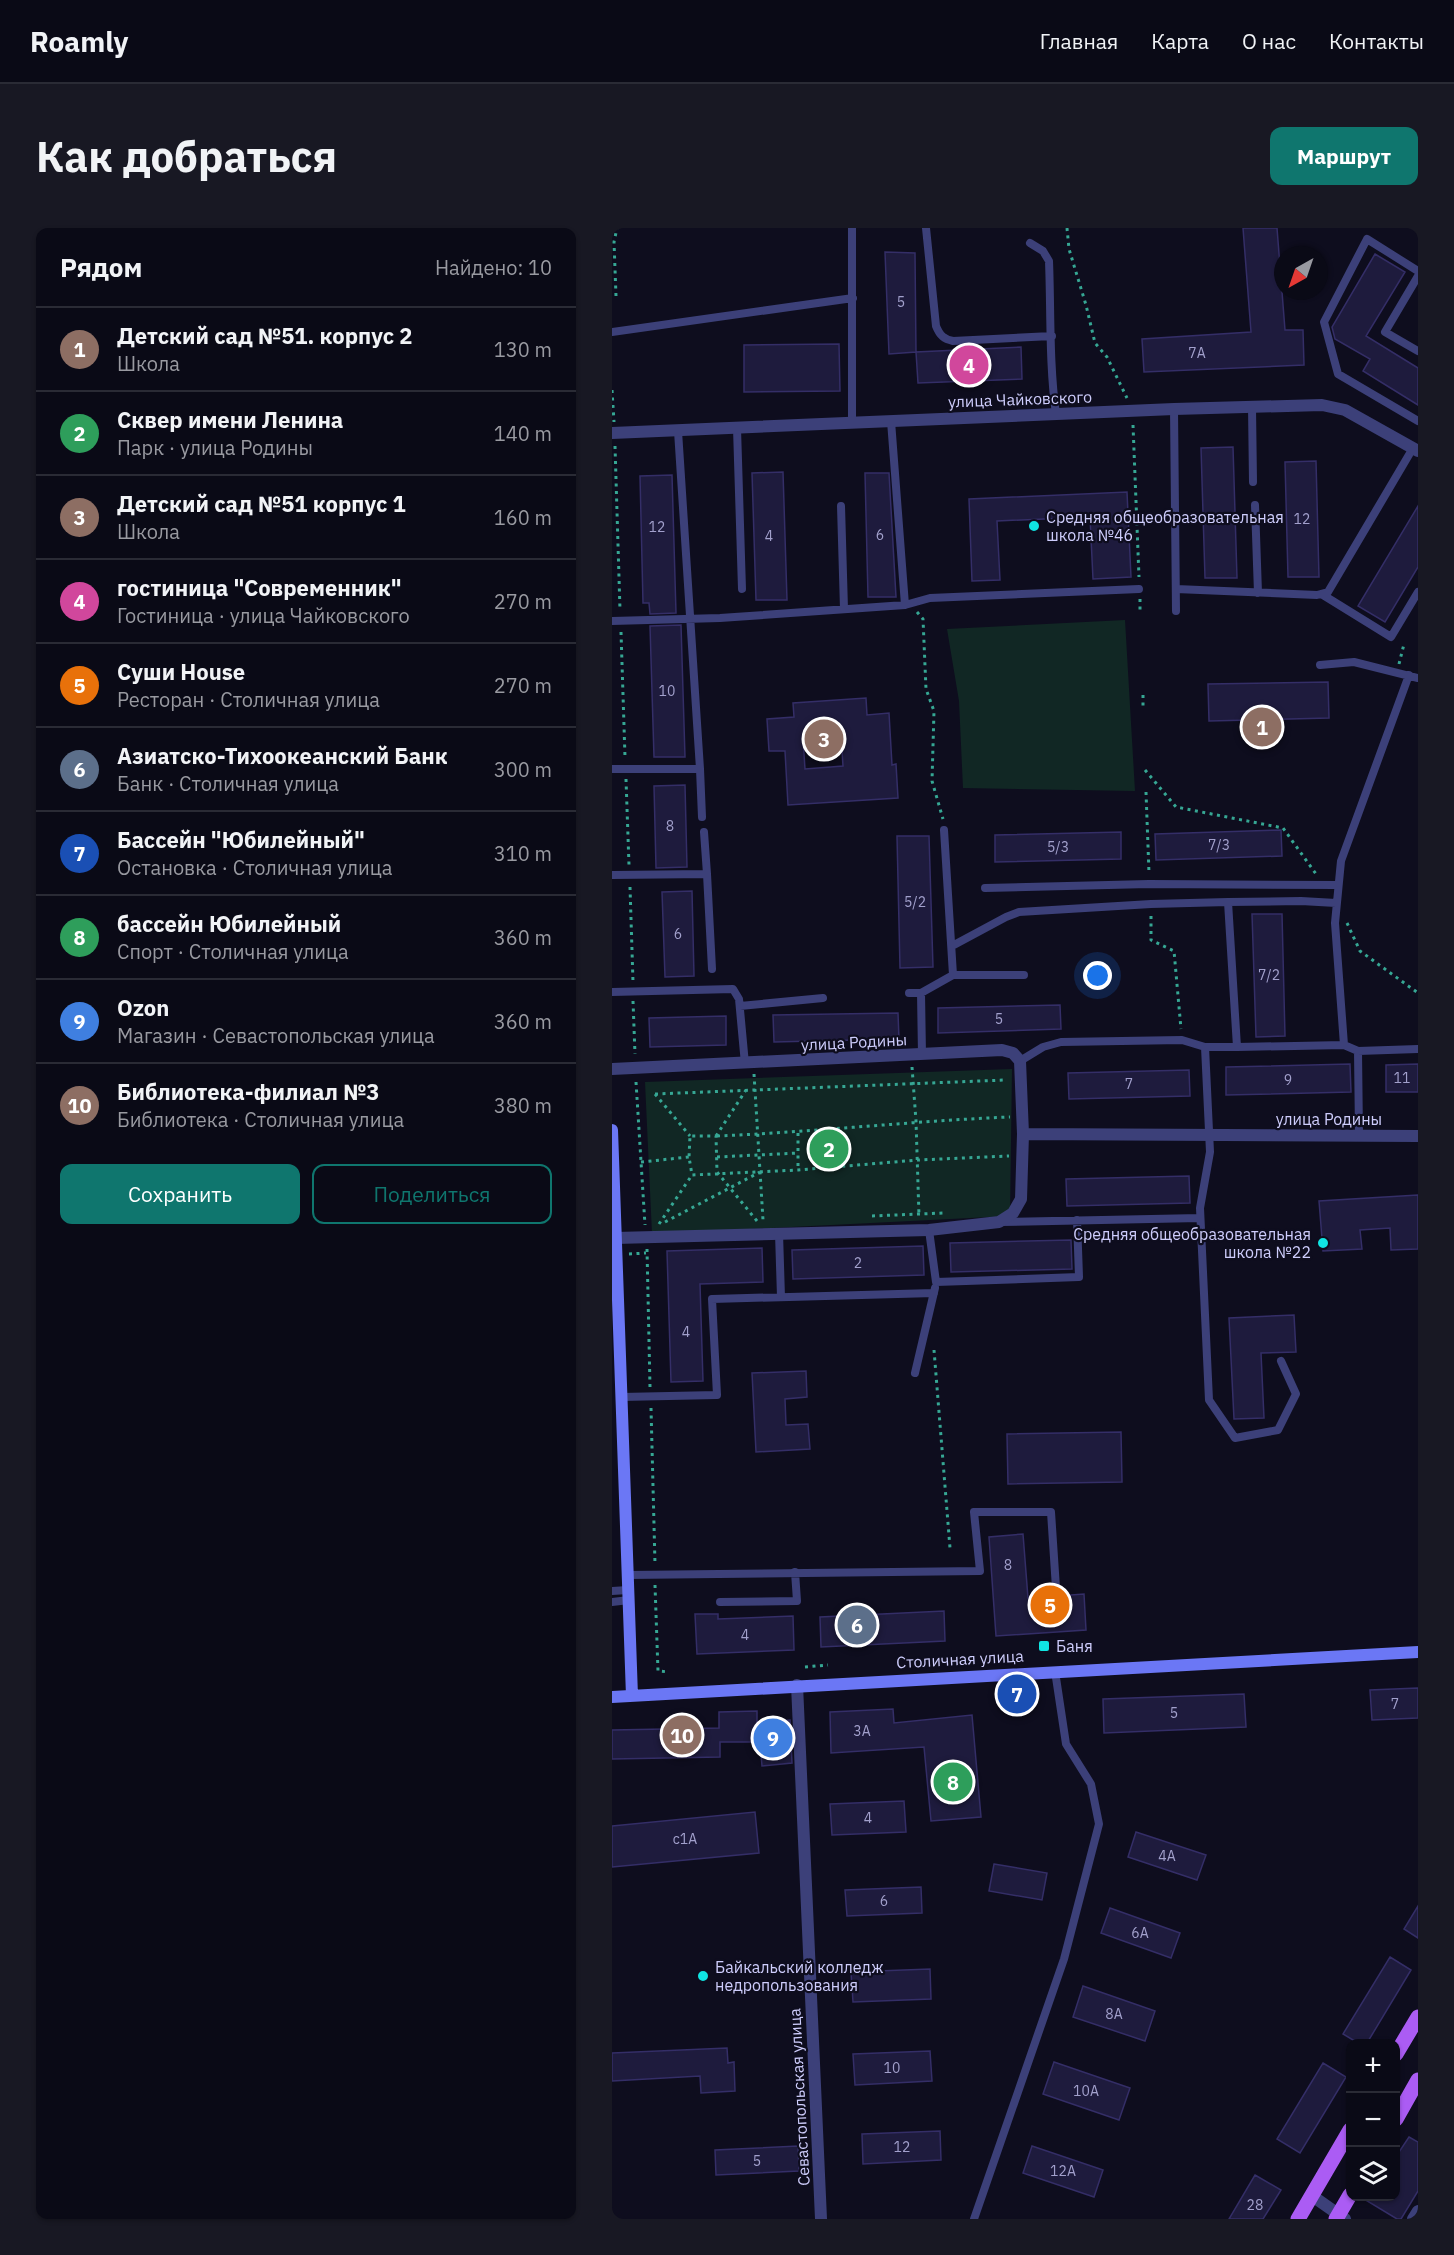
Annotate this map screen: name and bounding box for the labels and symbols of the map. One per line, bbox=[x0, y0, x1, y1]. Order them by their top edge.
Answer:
north arrow bbox=[1274, 246, 1328, 300]
house number: 5 bbox=[897, 293, 905, 311]
pin: 4 bbox=[950, 342, 988, 388]
house number: 7А bbox=[1188, 344, 1206, 362]
street label: улица Чайковского bbox=[948, 386, 1092, 412]
place label: Средняя общеобразовательная школа №46 bbox=[1046, 507, 1284, 545]
house number: 12 bbox=[1294, 510, 1310, 528]
house number: 12 bbox=[649, 518, 665, 536]
marker: Средняя общеобразовательная школа №46 bbox=[1027, 519, 1041, 533]
house number: 6 bbox=[876, 526, 884, 544]
house number: 4 bbox=[765, 527, 773, 545]
house number: 10 bbox=[659, 682, 675, 700]
pin: 1 bbox=[1242, 704, 1282, 750]
pin: 3 bbox=[804, 716, 844, 762]
house number: 8 bbox=[666, 817, 674, 835]
house number: 7/3 bbox=[1208, 836, 1230, 854]
house number: 5/3 bbox=[1047, 838, 1069, 856]
house number: 5/2 bbox=[904, 893, 926, 911]
house number: 6 bbox=[674, 925, 682, 943]
your location bbox=[1083, 961, 1112, 990]
house number: 7/2 bbox=[1258, 966, 1280, 984]
house number: 5 bbox=[995, 1010, 1003, 1028]
street label: улица Родины bbox=[800, 1029, 908, 1055]
house number: 11 bbox=[1394, 1069, 1410, 1087]
house number: 9 bbox=[1284, 1071, 1292, 1089]
house number: 7 bbox=[1125, 1075, 1133, 1093]
street label: улица Родины bbox=[1276, 1109, 1382, 1129]
pin: 2 bbox=[810, 1126, 848, 1172]
place label: Средняя общеобразовательная школа №22 bbox=[1073, 1224, 1311, 1262]
marker: Средняя общеобразовательная школа №22 bbox=[1316, 1236, 1330, 1250]
house number: 2 bbox=[854, 1254, 862, 1272]
house number: 4 bbox=[682, 1323, 690, 1341]
house number: 8 bbox=[1004, 1556, 1012, 1574]
pin: 5 bbox=[1030, 1582, 1070, 1628]
pin: 6 bbox=[838, 1602, 876, 1648]
house number: 4 bbox=[741, 1626, 749, 1644]
place label: Баня bbox=[1056, 1636, 1093, 1656]
marker: Баня bbox=[1037, 1639, 1051, 1653]
street label: Столичная улица bbox=[896, 1646, 1025, 1672]
pin: 7 bbox=[998, 1672, 1036, 1716]
house number: 7 bbox=[1391, 1695, 1399, 1713]
house number: 5 bbox=[1170, 1704, 1178, 1722]
pin: 10 bbox=[662, 1712, 702, 1758]
pin: 9 bbox=[754, 1716, 792, 1760]
house number: 3А bbox=[853, 1722, 871, 1740]
pin: 8 bbox=[934, 1760, 972, 1804]
house number: 4 bbox=[864, 1809, 872, 1827]
house number: с1А bbox=[673, 1830, 697, 1848]
house number: 4А bbox=[1158, 1847, 1176, 1865]
house number: 6 bbox=[880, 1892, 888, 1910]
house number: 6А bbox=[1131, 1924, 1149, 1942]
place label: Байкальский колледж недропользования bbox=[715, 1957, 883, 1995]
marker: Байкальский колледж недропользования bbox=[696, 1969, 710, 1983]
house number: 8А bbox=[1105, 2005, 1123, 2023]
street label: Севастопольская улица bbox=[784, 2007, 814, 2186]
house number: 10 bbox=[884, 2059, 900, 2077]
house number: 10А bbox=[1073, 2082, 1099, 2100]
house number: 12 bbox=[894, 2138, 910, 2156]
house number: 5 bbox=[753, 2152, 761, 2170]
house number: 12А bbox=[1050, 2162, 1076, 2180]
house number: 28 bbox=[1247, 2196, 1263, 2214]

